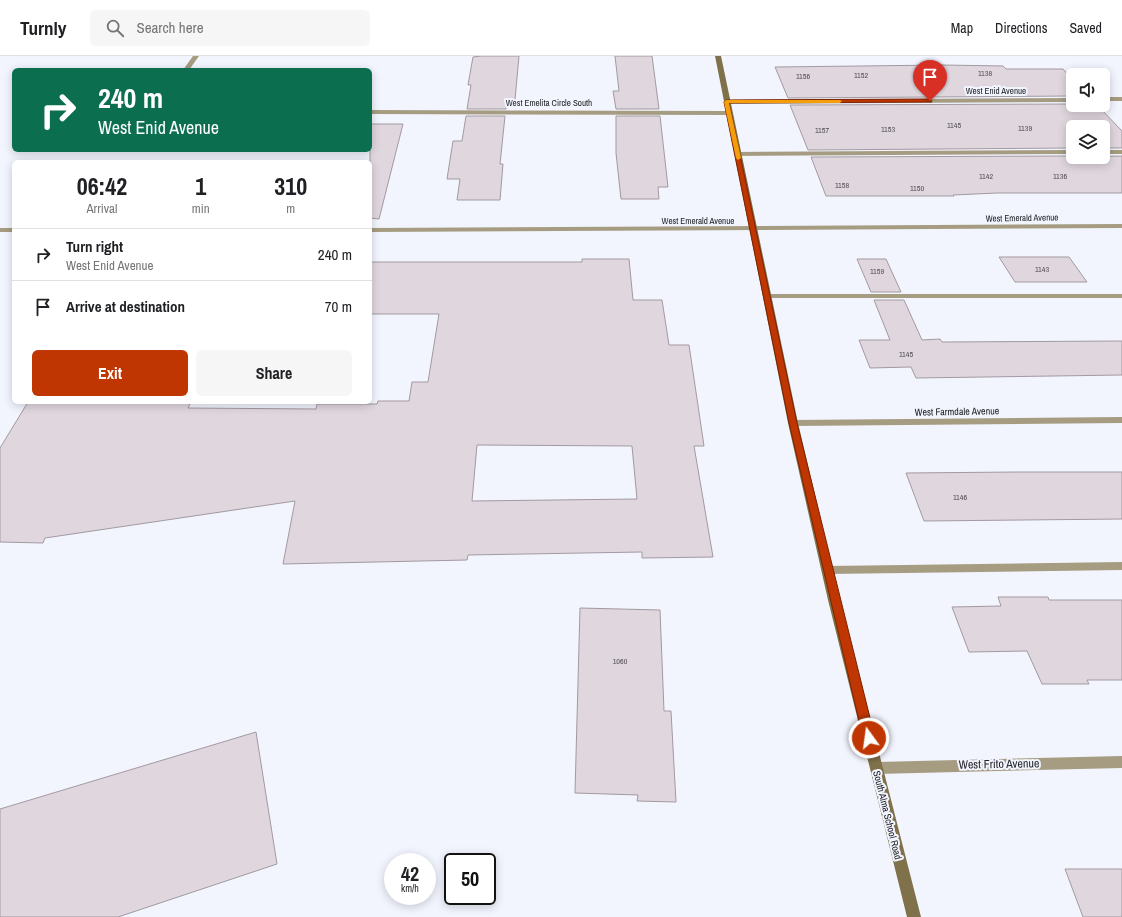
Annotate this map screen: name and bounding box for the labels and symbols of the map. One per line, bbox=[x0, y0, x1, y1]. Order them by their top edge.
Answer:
pin bbox=[913, 60, 947, 101]
house number: 1138 bbox=[978, 68, 992, 78]
house number: 1152 bbox=[854, 70, 868, 80]
house number: 1156 bbox=[796, 71, 810, 81]
street label: West Enid Avenue bbox=[966, 85, 1026, 97]
street label: West Emelita Circle South bbox=[506, 97, 592, 109]
house number: 1145 bbox=[947, 120, 961, 130]
house number: 1139 bbox=[1018, 123, 1032, 133]
house number: 1153 bbox=[881, 124, 895, 134]
house number: 1157 bbox=[815, 125, 829, 135]
house number: 1142 bbox=[979, 171, 993, 181]
house number: 1136 bbox=[1053, 171, 1067, 181]
house number: 1158 bbox=[835, 180, 849, 190]
house number: 1150 bbox=[910, 183, 924, 193]
street label: West Emerald Avenue bbox=[986, 211, 1058, 225]
street label: West Emerald Avenue bbox=[662, 215, 734, 227]
house number: 1143 bbox=[1035, 264, 1049, 274]
house number: 1159 bbox=[870, 266, 884, 276]
house number: 1145 bbox=[899, 349, 913, 359]
street label: West Farmdale Avenue bbox=[915, 404, 1000, 419]
house number: 1146 bbox=[953, 492, 967, 502]
house number: 1060 bbox=[613, 656, 628, 666]
position arrow bbox=[848, 717, 890, 759]
street label: West Frito Avenue bbox=[959, 755, 1039, 773]
street label: South Alma School Road bbox=[870, 769, 905, 861]
speed limit sign: 50 bbox=[444, 853, 496, 905]

